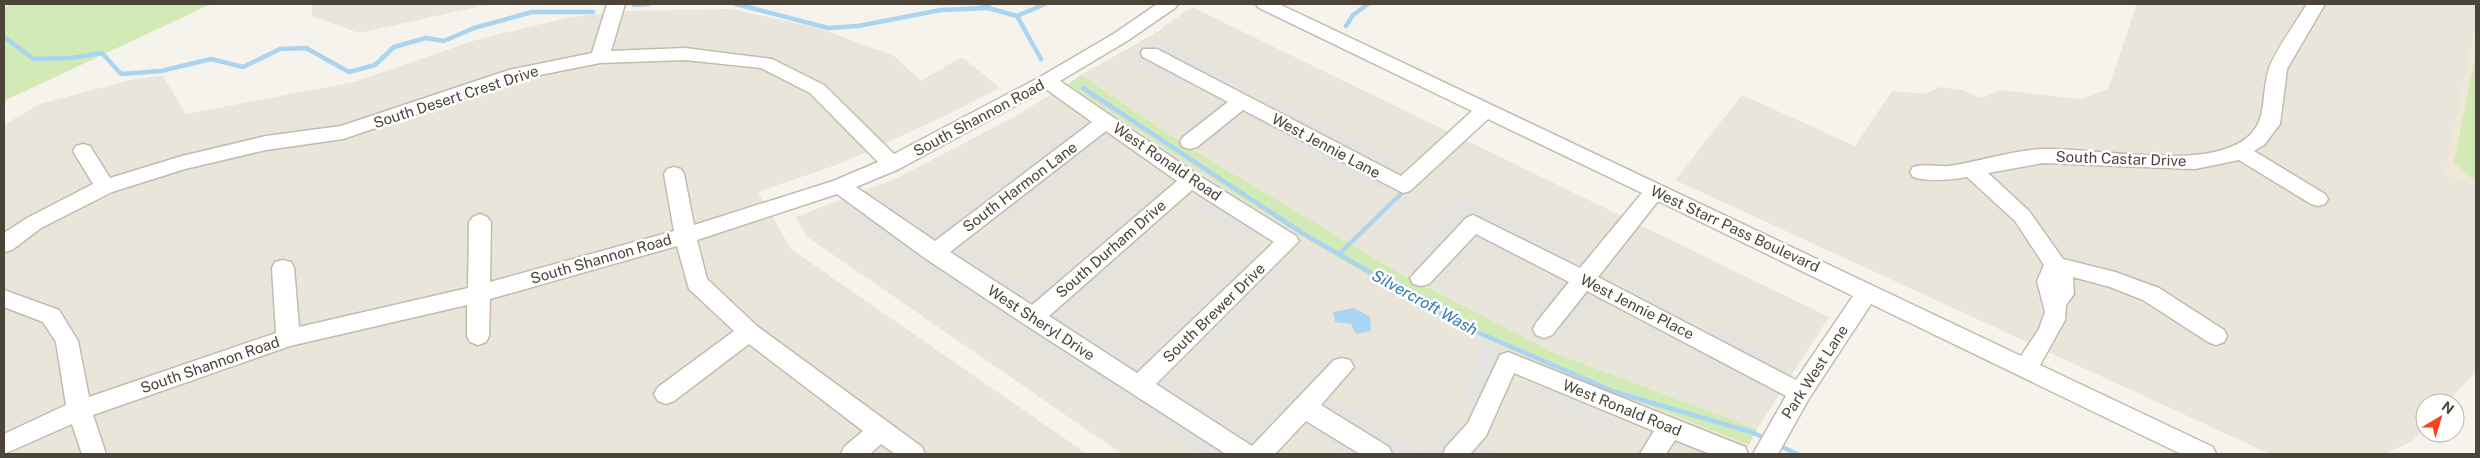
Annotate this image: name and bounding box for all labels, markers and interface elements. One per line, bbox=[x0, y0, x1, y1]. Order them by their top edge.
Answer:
street label: South Desert Crest Drive bbox=[371, 62, 541, 131]
street label: South Shannon Road bbox=[910, 76, 1047, 159]
street label: West Jennie Lane bbox=[1269, 110, 1383, 181]
street label: West Ronald Road bbox=[1110, 119, 1224, 204]
street label: South Harmon Lane bbox=[959, 138, 1080, 235]
street label: South Castar Drive bbox=[2055, 148, 2187, 169]
street label: West Starr Pass Boulevard bbox=[1648, 182, 1823, 275]
street label: South Durham Drive bbox=[1052, 196, 1169, 301]
street label: South Shannon Road bbox=[528, 230, 673, 287]
street label: South Brewer Drive bbox=[1159, 260, 1268, 366]
water label: Silvercroft Wash bbox=[1369, 266, 1481, 339]
street label: West Jennie Place bbox=[1578, 271, 1697, 343]
street label: West Sheryl Drive bbox=[985, 282, 1098, 364]
street label: Park West Lane bbox=[1778, 322, 1851, 422]
street label: South Shannon Road bbox=[138, 333, 282, 396]
street label: West Ronald Road bbox=[1560, 376, 1684, 439]
north arrow bbox=[2415, 393, 2465, 443]
text: N bbox=[2439, 398, 2457, 417]

